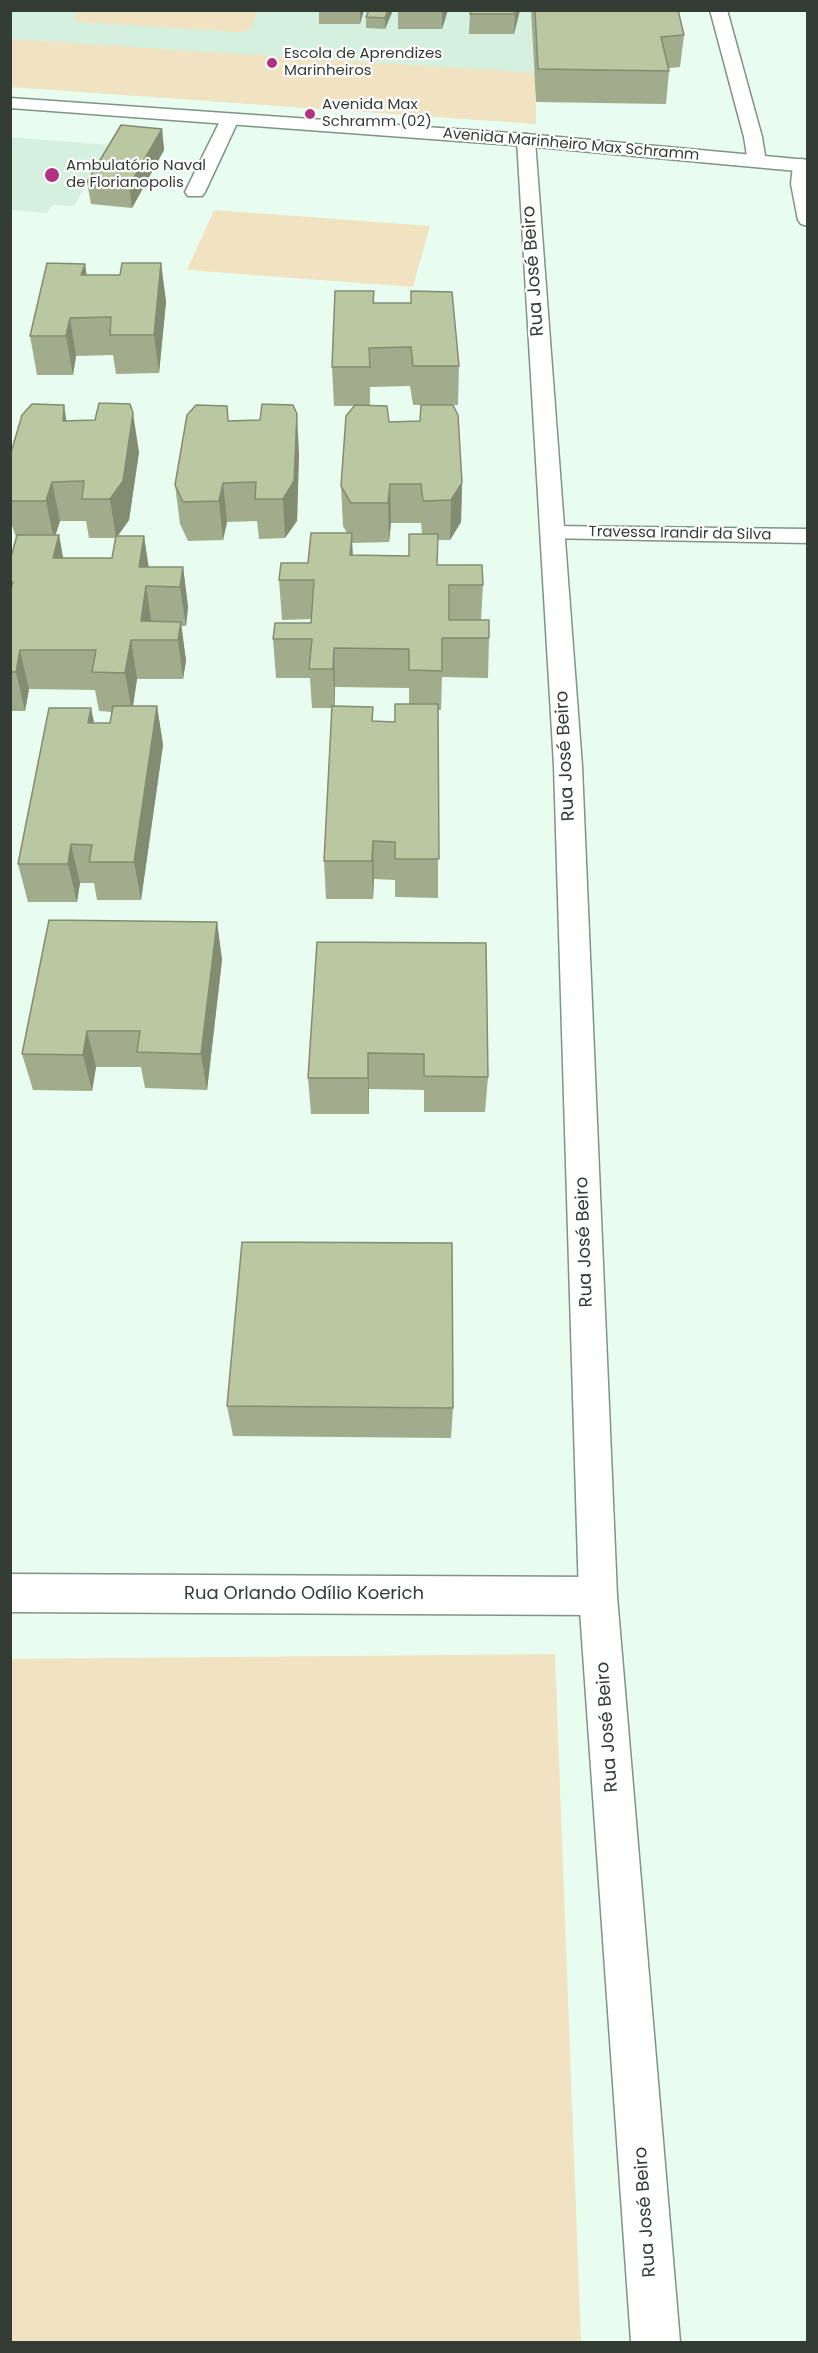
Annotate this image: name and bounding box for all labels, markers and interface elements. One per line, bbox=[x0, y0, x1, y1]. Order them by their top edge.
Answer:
place label: Escola de Aprendizes Marinheiros bbox=[284, 45, 442, 80]
marker: Escola de Aprendizes Marinheiros bbox=[265, 56, 279, 70]
place label: Avenida Max Schramm (02) bbox=[322, 96, 432, 131]
marker: Avenida Max Schramm (02) bbox=[303, 107, 317, 121]
street label: Avenida Marinheiro Max Schramm bbox=[442, 125, 700, 165]
place label: Ambulatório Naval de Florianopolis bbox=[66, 157, 206, 192]
marker: Ambulatório Naval de Florianopolis bbox=[43, 166, 61, 184]
street label: Rua José Beiro bbox=[519, 205, 549, 337]
street label: Travessa Irandir da Silva bbox=[588, 523, 772, 545]
street label: Rua José Beiro bbox=[552, 690, 580, 822]
street label: Rua José Beiro bbox=[572, 1176, 598, 1308]
street label: Rua Orlando Odílio Koerich bbox=[184, 1583, 424, 1605]
street label: Rua José Beiro bbox=[593, 1661, 623, 1793]
street label: Rua José Beiro bbox=[631, 2146, 661, 2278]

